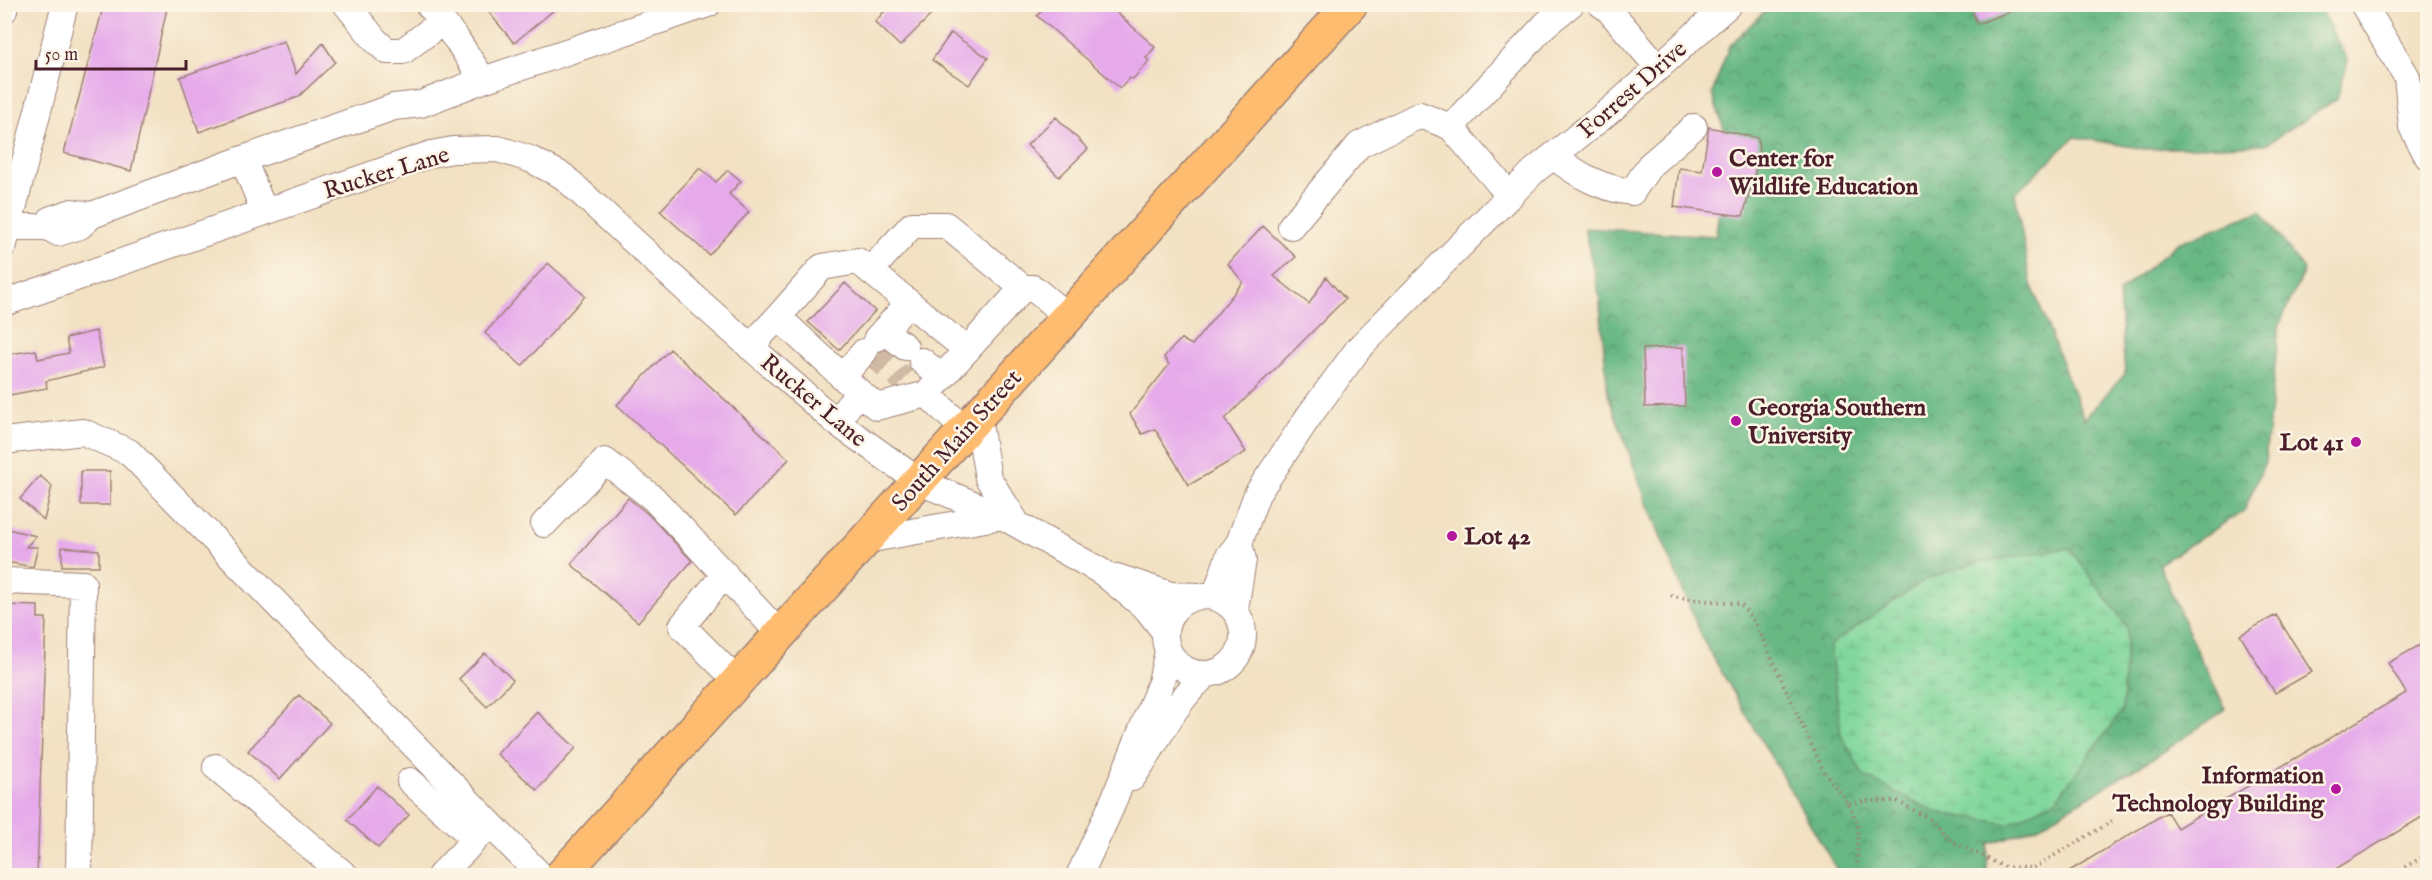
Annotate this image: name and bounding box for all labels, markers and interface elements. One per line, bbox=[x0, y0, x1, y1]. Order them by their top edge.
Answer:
scale bar bbox=[36, 33, 186, 71]
street label: Forrest Drive bbox=[1572, 34, 1694, 146]
text: 50 m bbox=[45, 44, 78, 67]
street label: Rucker Lane bbox=[320, 140, 453, 207]
place label: Center for Wildlife Education bbox=[1728, 144, 1918, 203]
marker: Center for Wildlife Education bbox=[1710, 165, 1724, 179]
street label: Rucker Lane bbox=[753, 348, 873, 455]
street label: South Main Street bbox=[885, 363, 1029, 519]
place label: Georgia Southern University bbox=[1747, 393, 1926, 452]
marker: Georgia Southern University bbox=[1729, 414, 1743, 428]
place label: Lot 41 bbox=[2280, 428, 2344, 459]
marker: Lot 41 bbox=[2349, 435, 2363, 449]
place label: Lot 42 bbox=[1464, 522, 1531, 553]
marker: Lot 42 bbox=[1445, 529, 1459, 543]
place label: Information Technology Building bbox=[2111, 761, 2325, 820]
marker: Information Technology Building bbox=[2329, 782, 2343, 796]

